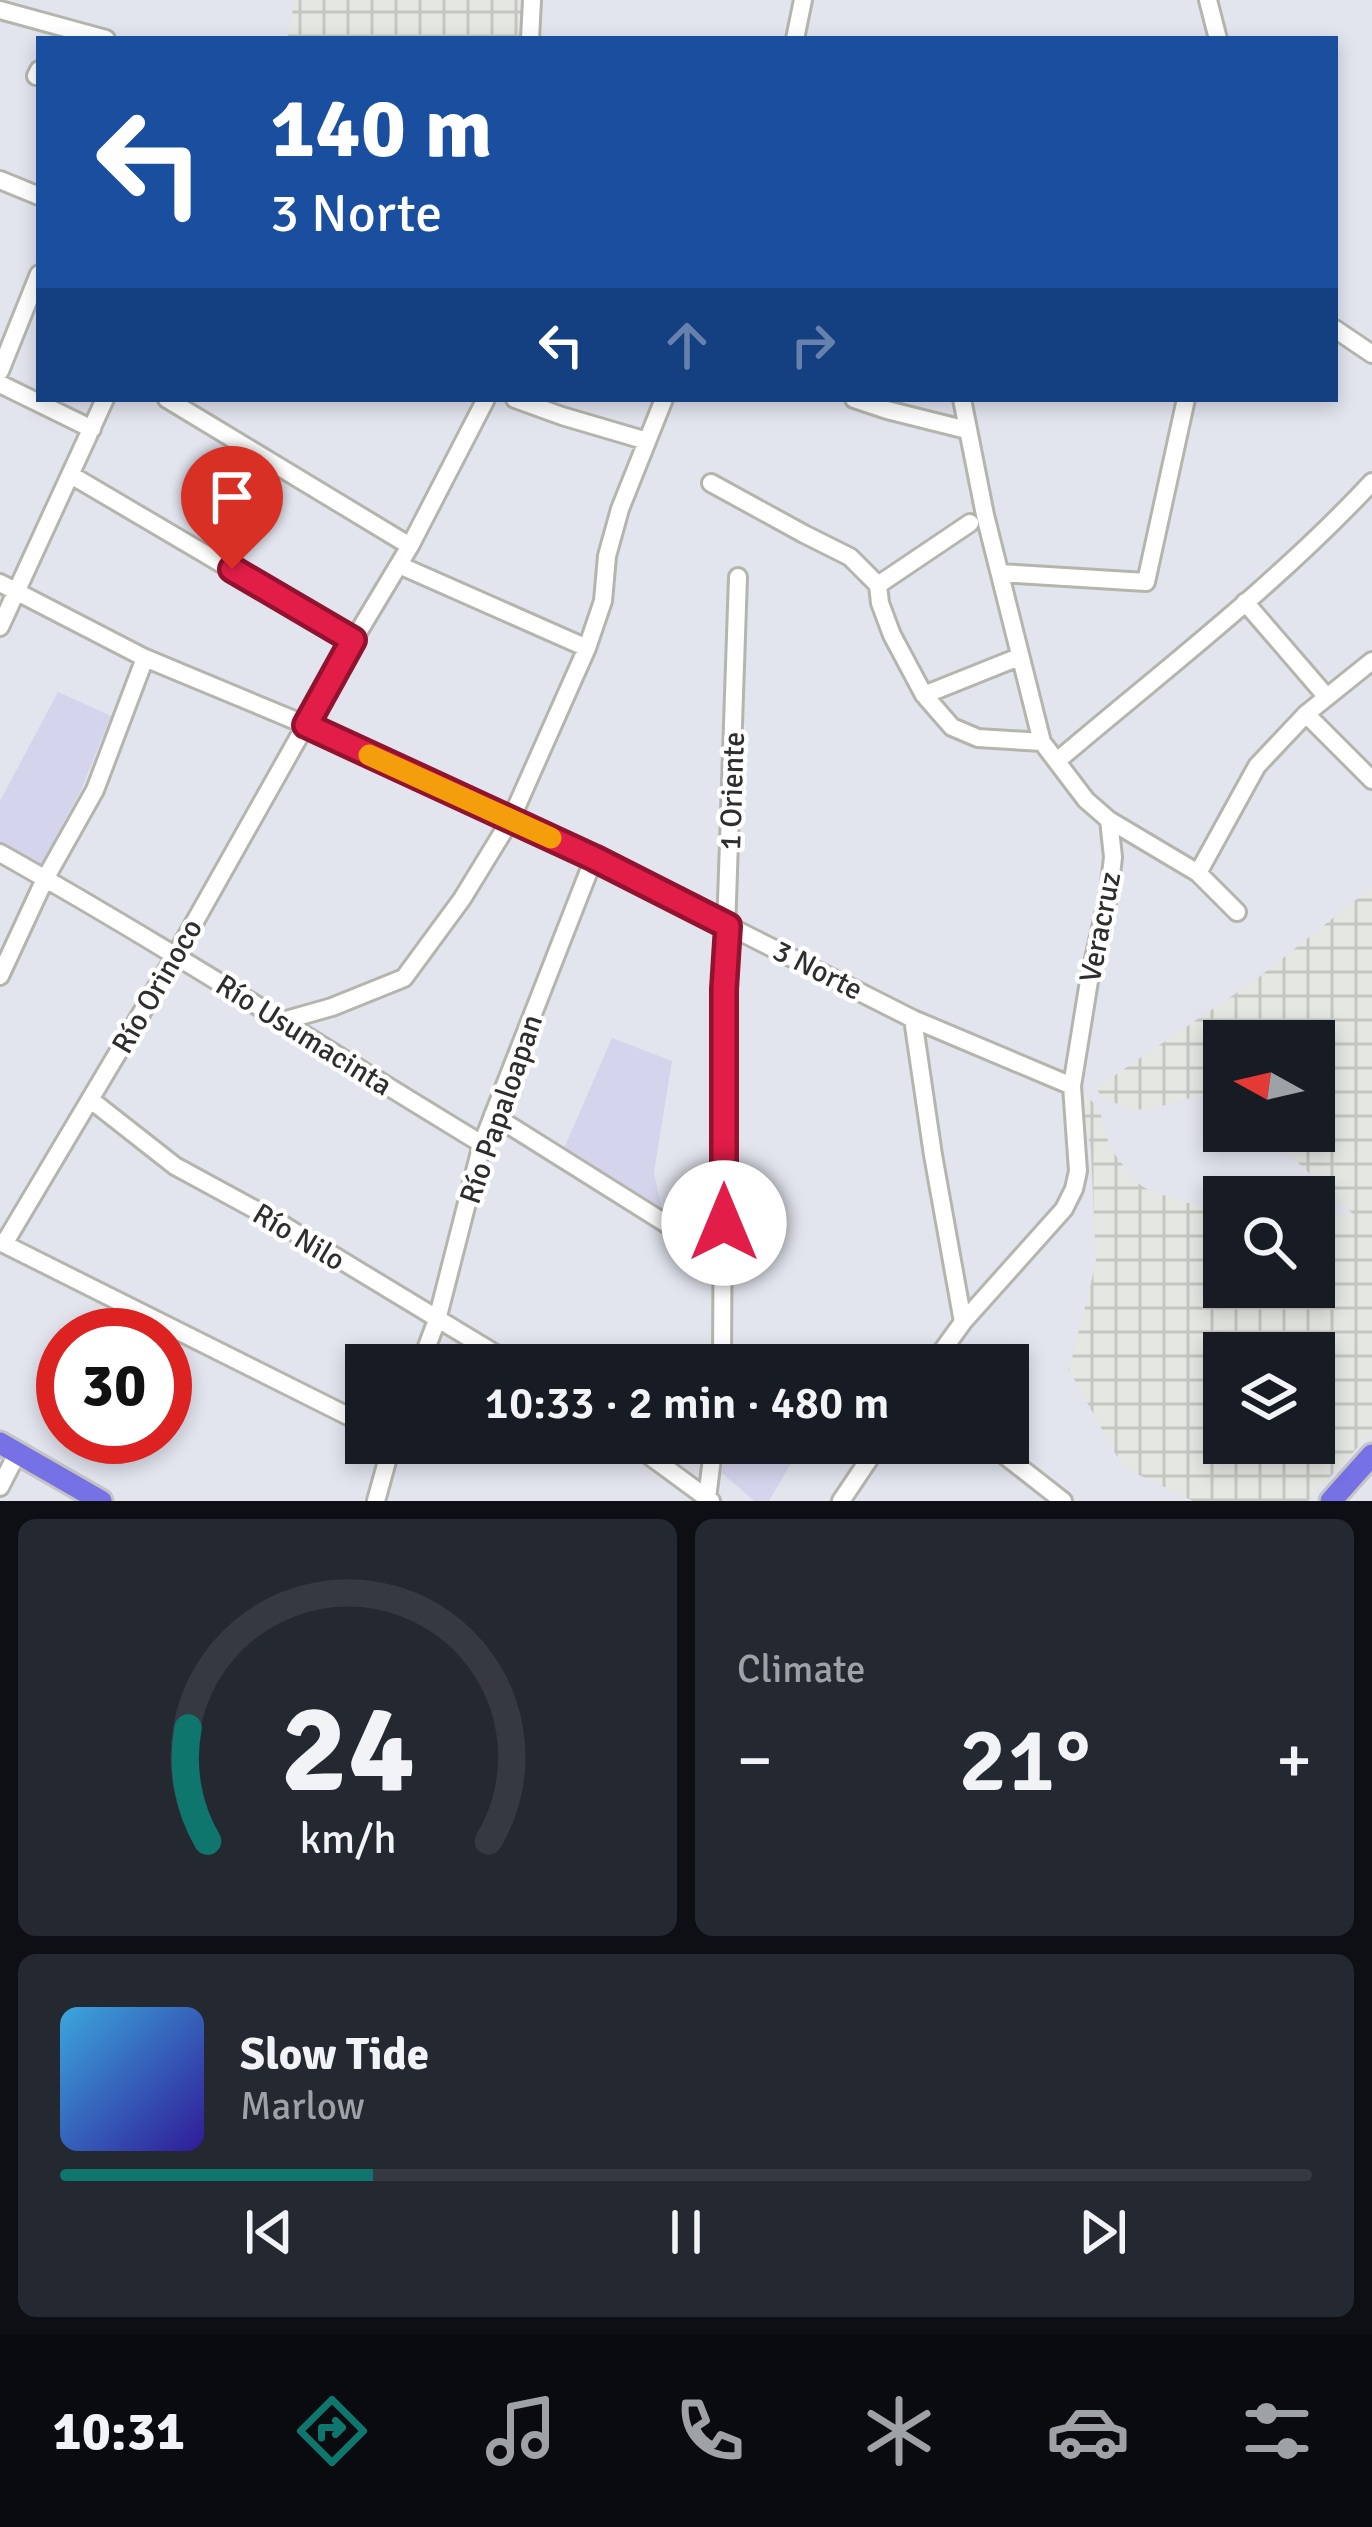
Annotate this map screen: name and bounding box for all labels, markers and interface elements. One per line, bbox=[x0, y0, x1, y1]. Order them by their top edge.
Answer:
text: 140 m bbox=[270, 77, 492, 181]
icon: left bbox=[72, 84, 228, 240]
text: 3 Norte bbox=[270, 180, 442, 247]
icon: left bbox=[528, 312, 594, 378]
icon: ahead bbox=[654, 312, 720, 378]
icon: right bbox=[780, 312, 846, 378]
pin bbox=[181, 446, 283, 569]
icon: arrive bbox=[199, 464, 265, 530]
street label: 1 Oriente bbox=[712, 731, 753, 851]
street label: Veracruz bbox=[1072, 869, 1129, 985]
street label: Río Orinoco bbox=[104, 912, 211, 1060]
street label: 3 Norte bbox=[767, 932, 869, 1009]
street label: Río Usumacinta bbox=[209, 967, 399, 1104]
street label: Río Papaloapan bbox=[452, 1010, 551, 1209]
north arrow bbox=[1203, 1020, 1335, 1152]
map controls bbox=[1203, 1020, 1335, 1464]
position arrow bbox=[661, 1160, 787, 1286]
button: search bbox=[1203, 1176, 1335, 1308]
street label: Río Nilo bbox=[246, 1196, 352, 1279]
speed limit sign: 30 bbox=[36, 1308, 192, 1464]
button: layers bbox=[1203, 1332, 1335, 1464]
text: 10:33 · 2 min · 480 m bbox=[485, 1376, 889, 1431]
text: Climate bbox=[737, 1645, 866, 1693]
text: 24 bbox=[280, 1673, 415, 1826]
text: 21° bbox=[959, 1705, 1090, 1816]
text: − bbox=[737, 1720, 773, 1801]
text: + bbox=[1276, 1720, 1312, 1801]
text: km/h bbox=[299, 1812, 396, 1865]
text: Slow Tide bbox=[240, 2027, 429, 2082]
text: Marlow bbox=[240, 2082, 365, 2130]
icon: previous bbox=[236, 2199, 302, 2265]
icon: pause bbox=[653, 2199, 719, 2265]
icon: next bbox=[1070, 2199, 1136, 2265]
icon: directions bbox=[290, 2389, 374, 2473]
icon: music bbox=[479, 2389, 563, 2473]
icon: phone bbox=[668, 2389, 752, 2473]
icon: climate bbox=[857, 2389, 941, 2473]
icon: car bbox=[1046, 2389, 1130, 2473]
icon: filters bbox=[1235, 2389, 1319, 2473]
text: 10:31 bbox=[53, 2398, 185, 2465]

